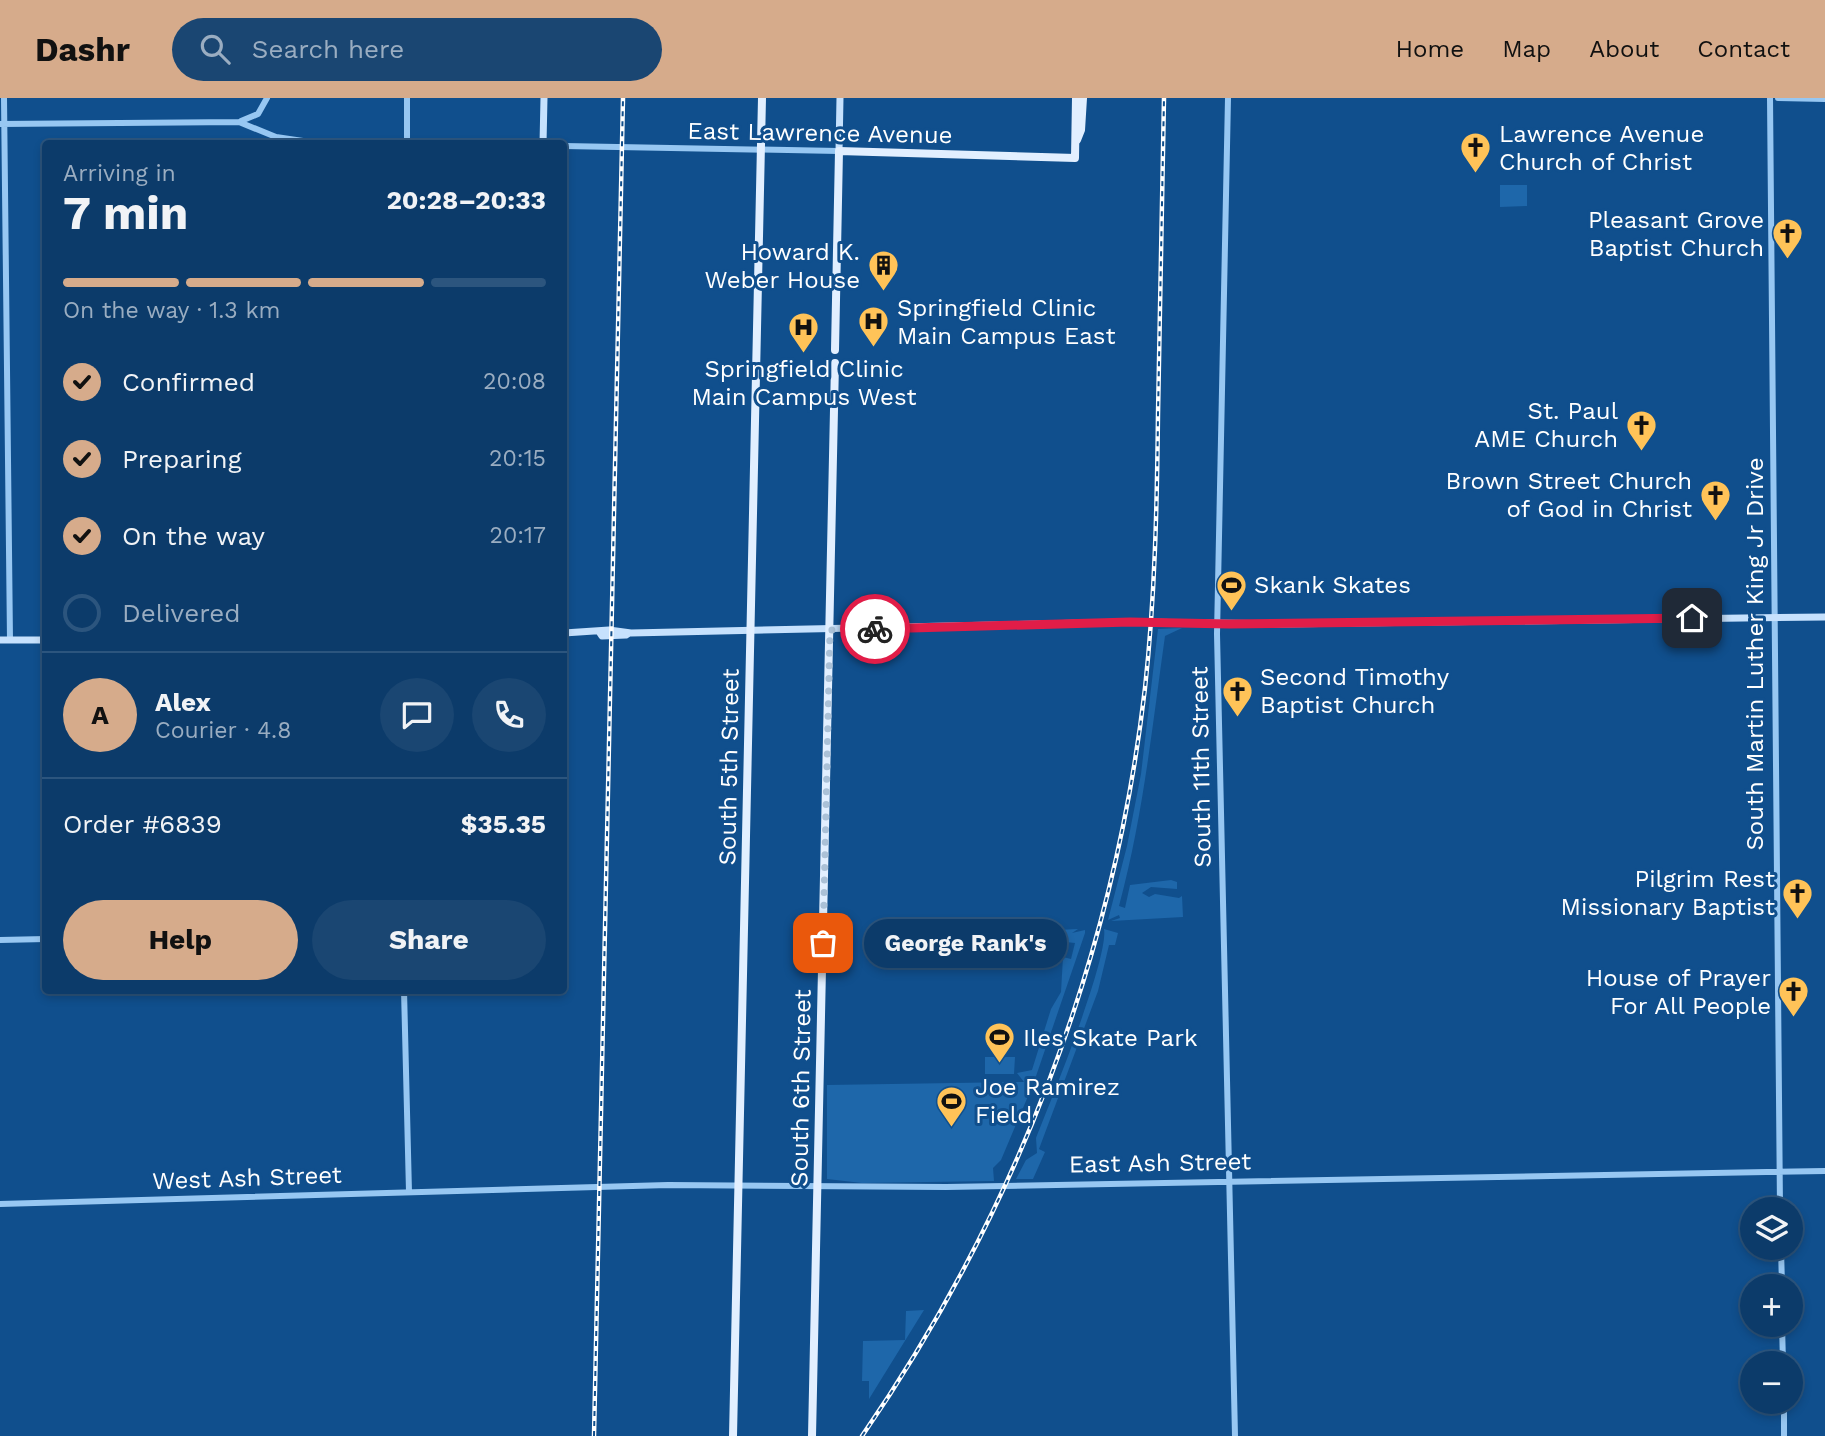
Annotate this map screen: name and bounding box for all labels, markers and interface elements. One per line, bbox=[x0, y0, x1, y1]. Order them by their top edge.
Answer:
search box bbox=[172, 18, 662, 81]
text: Dashr bbox=[35, 30, 130, 69]
icon: search bbox=[196, 30, 234, 68]
text: Search here bbox=[252, 34, 404, 64]
text: Home bbox=[1396, 35, 1464, 63]
text: Map bbox=[1502, 35, 1551, 63]
text: About bbox=[1589, 35, 1659, 63]
text: Contact bbox=[1697, 35, 1790, 63]
street label: East Lawrence Avenue bbox=[687, 117, 953, 149]
place label: Lawrence Avenue Church of Christ bbox=[1499, 120, 1704, 176]
church icon: Lawrence Avenue Church of Christ bbox=[1459, 131, 1493, 175]
text: Arriving in bbox=[63, 160, 176, 187]
text: 20:28–20:33 bbox=[386, 185, 546, 215]
text: 7 min bbox=[63, 186, 188, 240]
place label: Pleasant Grove Baptist Church bbox=[1588, 206, 1764, 262]
church icon: Pleasant Grove Baptist Church bbox=[1770, 217, 1804, 261]
place label: Howard K. Weber House bbox=[704, 238, 860, 294]
building icon: Howard K. Weber House bbox=[866, 249, 900, 293]
place label: Springfield Clinic Main Campus East bbox=[897, 294, 1116, 350]
text: On the way · 1.3 km bbox=[63, 297, 281, 324]
hospital icon: Springfield Clinic Main Campus East bbox=[857, 305, 891, 349]
hospital icon: Springfield Clinic Main Campus West bbox=[787, 310, 821, 354]
place label: Springfield Clinic Main Campus West bbox=[691, 355, 917, 411]
icon: check bbox=[63, 363, 101, 401]
text: Confirmed bbox=[122, 367, 255, 397]
text: 20:08 bbox=[483, 368, 546, 395]
place label: St. Paul AME Church bbox=[1474, 397, 1619, 453]
church icon: St. Paul AME Church bbox=[1624, 408, 1658, 452]
icon: check bbox=[63, 440, 101, 478]
text: Preparing bbox=[122, 444, 242, 474]
text: 20:15 bbox=[489, 445, 546, 472]
street label: South Martin Luther King Jr Drive bbox=[1741, 457, 1769, 851]
place label: Brown Street Church of God in Christ bbox=[1446, 467, 1692, 523]
church icon: Brown Street Church of God in Christ bbox=[1698, 478, 1732, 522]
icon: check bbox=[63, 517, 101, 555]
text: On the way bbox=[122, 521, 265, 551]
text: 20:17 bbox=[490, 522, 546, 549]
sports icon: Skank Skates bbox=[1214, 568, 1248, 612]
place label: Skank Skates bbox=[1254, 571, 1411, 599]
pin bbox=[1662, 588, 1722, 648]
courier bbox=[840, 594, 910, 664]
text: Delivered bbox=[122, 598, 241, 628]
icon: home bbox=[1673, 599, 1711, 637]
icon: bike bbox=[856, 610, 894, 648]
place label: Second Timothy Baptist Church bbox=[1260, 663, 1450, 719]
street label: South 11th Street bbox=[1185, 666, 1217, 868]
street label: South 5th Street bbox=[713, 668, 745, 866]
church icon: Second Timothy Baptist Church bbox=[1220, 674, 1254, 718]
button: chat bbox=[380, 678, 454, 752]
button: phone bbox=[472, 678, 546, 752]
text: Alex bbox=[155, 687, 211, 717]
text: A bbox=[91, 700, 109, 730]
text: Courier · 4.8 bbox=[155, 717, 291, 744]
text: Order #6839 bbox=[63, 809, 222, 839]
text: $35.35 bbox=[461, 809, 546, 839]
place label: Pilgrim Rest Missionary Baptist bbox=[1561, 865, 1775, 921]
church icon: Pilgrim Rest Missionary Baptist bbox=[1781, 876, 1815, 920]
button: Help bbox=[63, 900, 298, 980]
button: Share bbox=[312, 900, 546, 980]
pin bbox=[793, 913, 853, 973]
callout: George Rank's bbox=[865, 918, 1068, 968]
icon: bag bbox=[804, 924, 842, 962]
text: George Rank's bbox=[885, 930, 1046, 957]
place label: House of Prayer For All People bbox=[1586, 964, 1771, 1020]
church icon: House of Prayer For All People bbox=[1777, 975, 1811, 1019]
street label: South 6th Street bbox=[785, 989, 817, 1187]
sports icon: Iles Skate Park bbox=[983, 1021, 1017, 1065]
place label: Iles Skate Park bbox=[1023, 1024, 1198, 1052]
place label: Joe Ramirez Field bbox=[975, 1073, 1120, 1129]
sports icon: Joe Ramirez Field bbox=[935, 1084, 969, 1128]
street label: East Ash Street bbox=[1069, 1147, 1251, 1179]
street label: West Ash Street bbox=[152, 1161, 342, 1195]
map controls bbox=[1740, 1197, 1803, 1414]
button: layers bbox=[1740, 1197, 1803, 1260]
button: + bbox=[1740, 1274, 1803, 1337]
button: − bbox=[1740, 1351, 1803, 1414]

